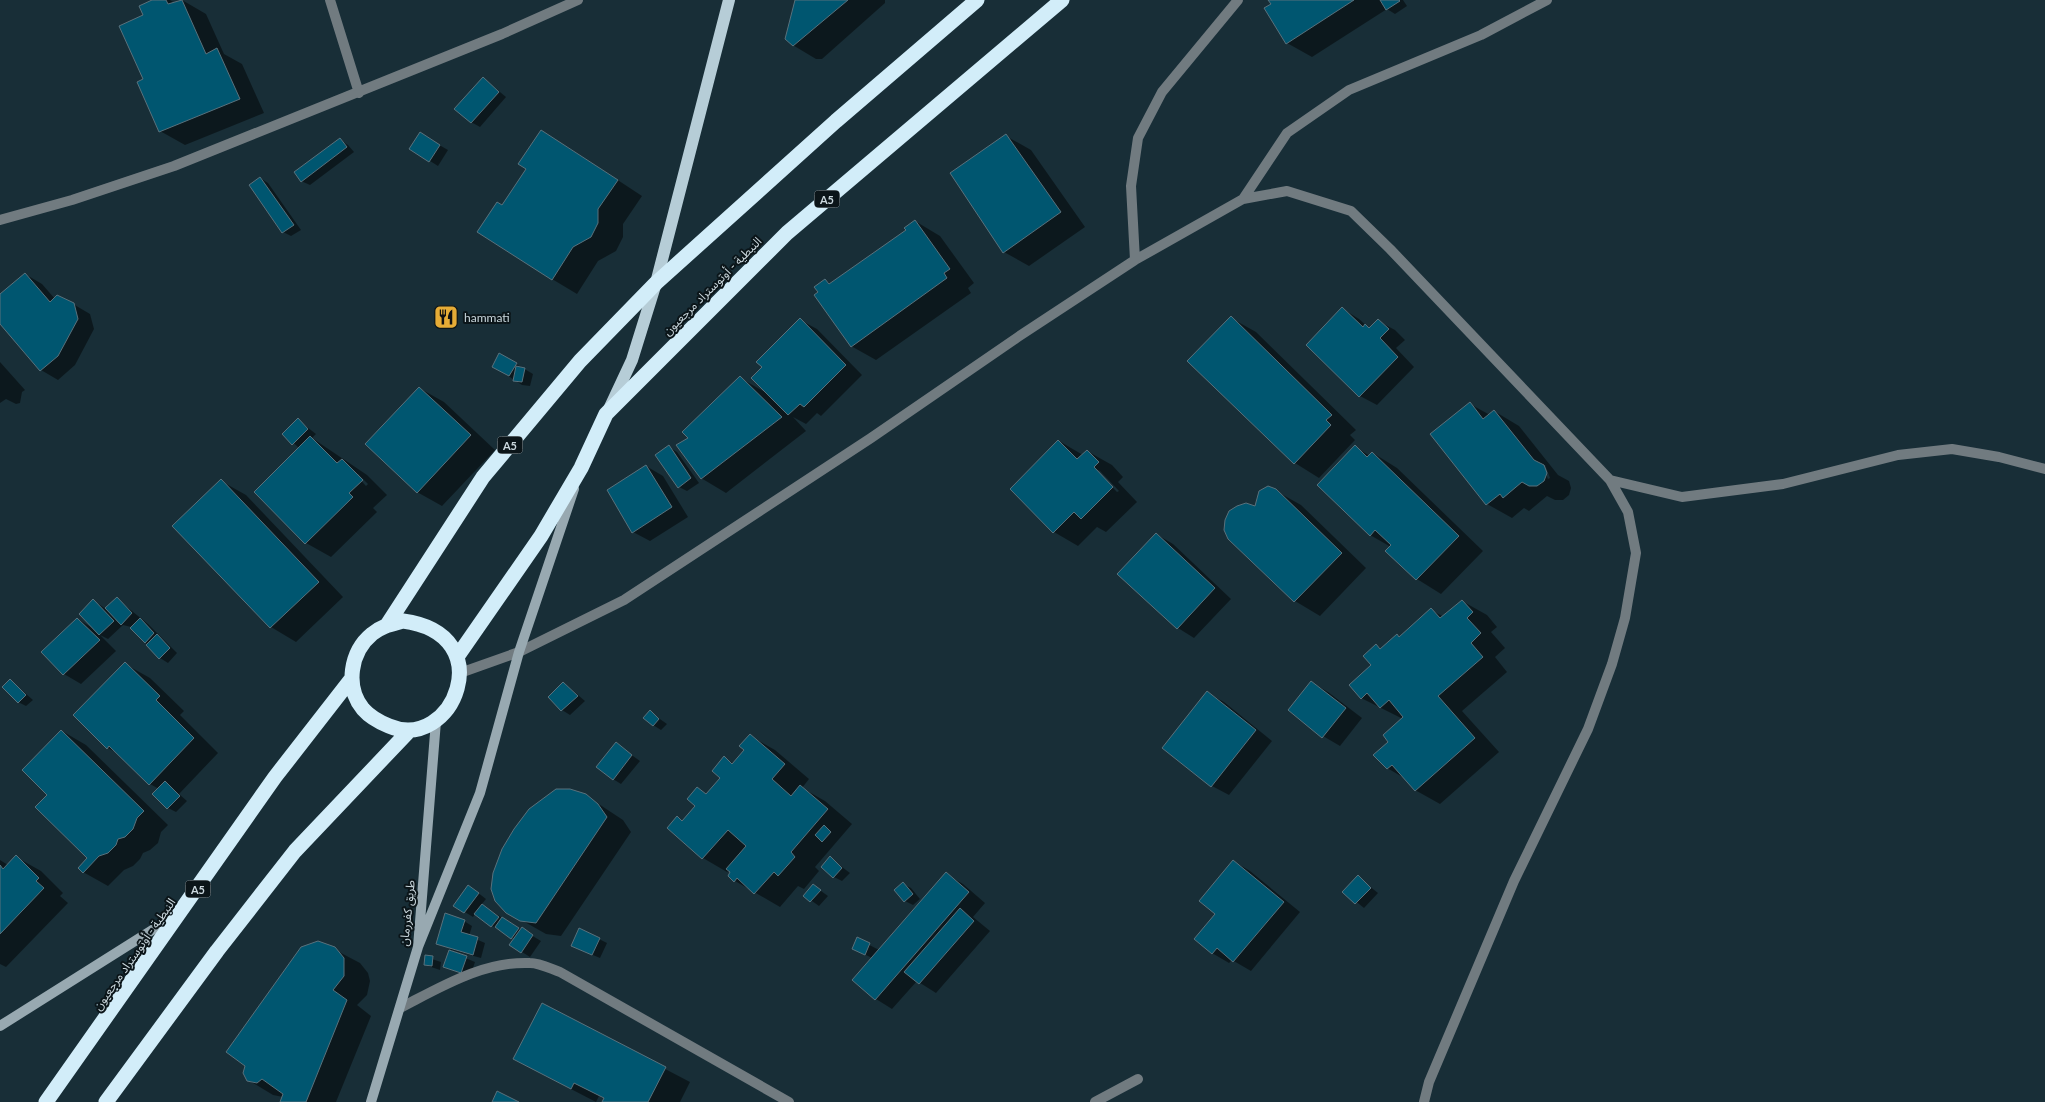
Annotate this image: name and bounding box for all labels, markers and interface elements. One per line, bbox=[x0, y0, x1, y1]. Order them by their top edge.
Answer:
road number: A5 bbox=[814, 190, 840, 208]
street label: النبطية - أوتوستراد مرجعيون bbox=[660, 233, 765, 338]
restaurant icon: hammati bbox=[433, 304, 459, 330]
place label: hammati bbox=[464, 310, 510, 325]
road number: A5 bbox=[498, 436, 522, 454]
street label: طريق كفررمان bbox=[396, 879, 419, 947]
road number: A5 bbox=[186, 881, 210, 898]
street label: النبطية - أوتوستراد مرجعيون bbox=[90, 895, 179, 1013]

